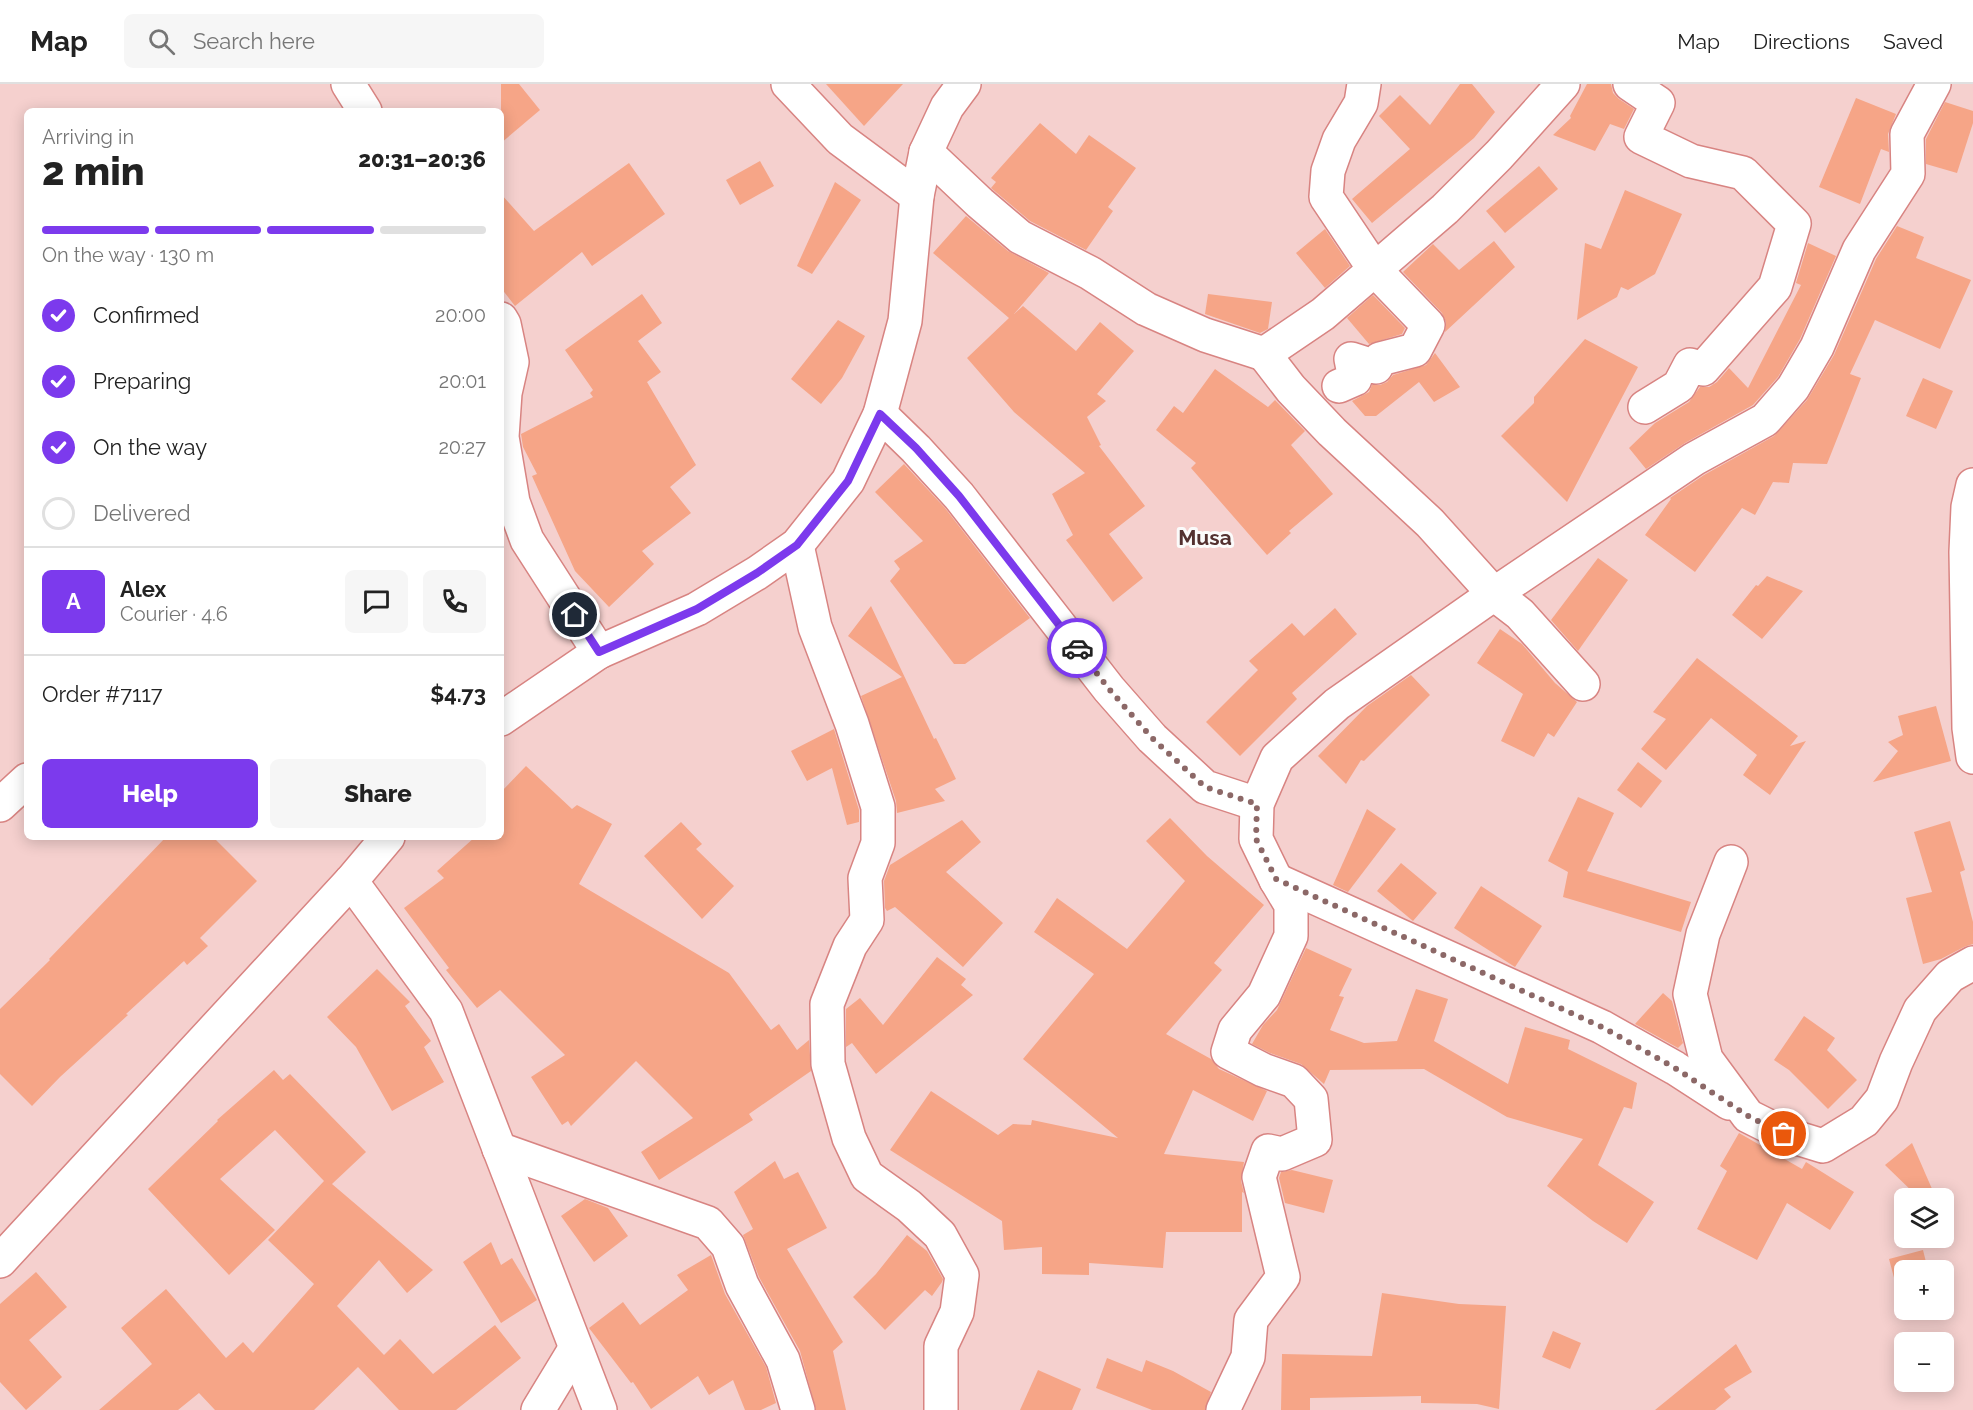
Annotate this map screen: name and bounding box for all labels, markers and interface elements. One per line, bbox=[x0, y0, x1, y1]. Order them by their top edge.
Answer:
search box bbox=[124, 14, 544, 68]
text: Map bbox=[30, 25, 88, 58]
icon: search bbox=[145, 25, 178, 58]
text: Search here bbox=[193, 28, 315, 54]
text: Map bbox=[1677, 29, 1720, 54]
text: Directions bbox=[1753, 29, 1850, 54]
text: Saved bbox=[1883, 29, 1943, 54]
text: Arriving in bbox=[42, 125, 134, 149]
text: 20:31–20:36 bbox=[358, 146, 486, 172]
text: 2 min bbox=[42, 148, 145, 194]
text: On the way · 130 m bbox=[42, 243, 214, 267]
icon: check bbox=[42, 299, 75, 332]
text: Confirmed bbox=[93, 302, 200, 328]
text: 20:00 bbox=[435, 303, 486, 327]
icon: check bbox=[42, 365, 75, 398]
text: Preparing bbox=[93, 368, 191, 394]
text: 20:01 bbox=[439, 369, 486, 393]
icon: check bbox=[42, 431, 75, 464]
text: On the way bbox=[93, 434, 207, 460]
text: 20:27 bbox=[438, 435, 486, 459]
text: Delivered bbox=[93, 500, 191, 526]
district label: Musa bbox=[1178, 525, 1232, 550]
button: chat bbox=[345, 570, 408, 633]
button: phone bbox=[423, 570, 486, 633]
text: Alex bbox=[120, 576, 166, 602]
text: A bbox=[66, 588, 81, 614]
pin bbox=[549, 589, 600, 640]
icon: home bbox=[558, 598, 591, 631]
text: Courier · 4.6 bbox=[120, 602, 228, 626]
courier bbox=[1047, 618, 1107, 678]
icon: car bbox=[1061, 632, 1094, 665]
text: Order #7117 bbox=[42, 681, 163, 707]
text: $4.73 bbox=[430, 681, 486, 707]
button: Help bbox=[42, 759, 258, 828]
button: Share bbox=[270, 759, 486, 828]
pin bbox=[1758, 1108, 1809, 1159]
icon: bag bbox=[1767, 1117, 1800, 1150]
map controls bbox=[1894, 1188, 1954, 1392]
button: layers bbox=[1894, 1188, 1954, 1248]
button: + bbox=[1894, 1260, 1954, 1320]
button: − bbox=[1894, 1332, 1954, 1392]

